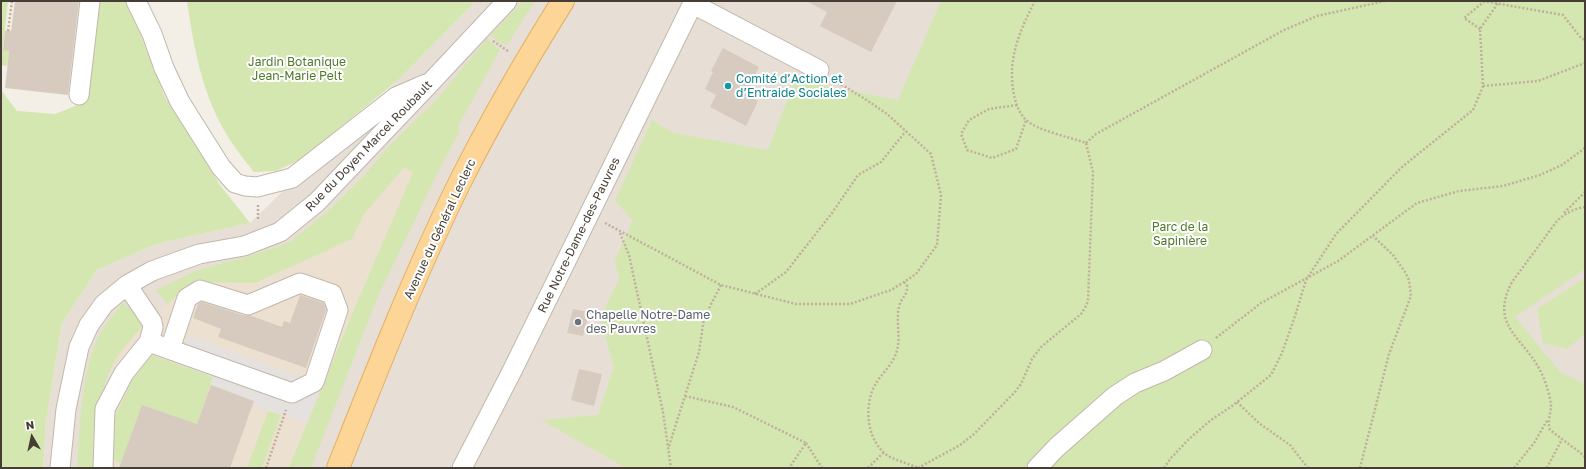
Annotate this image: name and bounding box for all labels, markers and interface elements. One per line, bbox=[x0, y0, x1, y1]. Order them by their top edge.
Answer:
park label: Jardin Botanique Jean-Marie Pelt bbox=[248, 55, 346, 83]
place label: Comité d’Action et d’Entraide Sociales bbox=[736, 72, 847, 100]
street label: Rue du Doyen Marcel Roubault bbox=[303, 78, 435, 214]
marker: Comité d’Action et d’Entraide Sociales bbox=[723, 81, 733, 91]
street label: Rue Notre-Dame-des-Pauvres bbox=[535, 155, 623, 315]
street label: Avenue du Général Leclerc bbox=[401, 157, 479, 301]
park label: Parc de la Sapinière bbox=[1152, 220, 1208, 248]
place label: Chapelle Notre-Dame des Pauvres bbox=[586, 308, 710, 336]
marker: Chapelle Notre-Dame des Pauvres bbox=[573, 317, 583, 327]
north arrow bbox=[12, 417, 52, 457]
text: N bbox=[25, 418, 35, 432]

